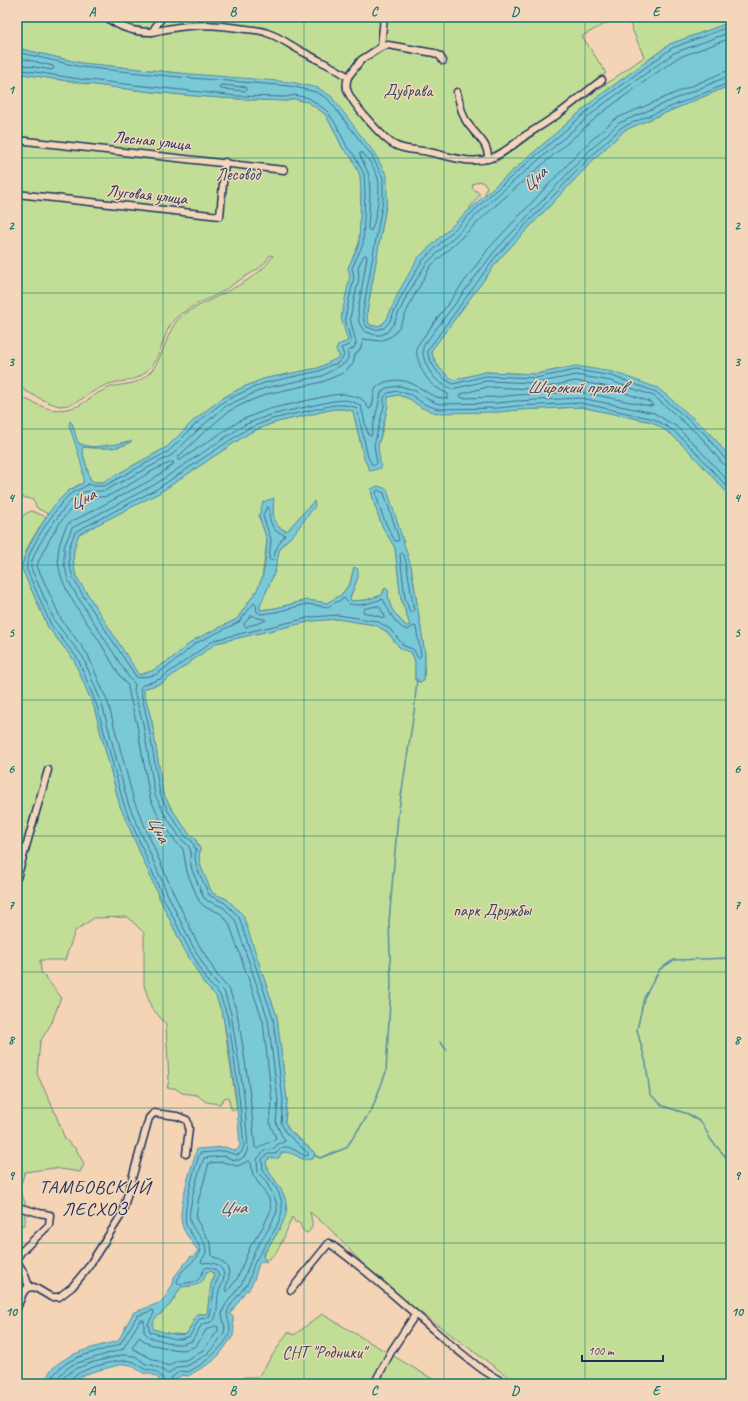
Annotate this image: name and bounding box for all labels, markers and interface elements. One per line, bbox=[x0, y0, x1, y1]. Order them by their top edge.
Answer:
text: A bbox=[89, 4, 97, 20]
text: B bbox=[230, 4, 238, 20]
text: C bbox=[371, 4, 379, 20]
text: D bbox=[511, 4, 520, 20]
text: E bbox=[653, 4, 662, 20]
park label: Дубрава bbox=[384, 80, 434, 101]
text: 1 bbox=[8, 82, 16, 98]
text: 1 bbox=[734, 82, 742, 98]
street label: Лесная улица bbox=[112, 126, 194, 155]
water label: Цна bbox=[517, 160, 553, 196]
park label: Лесовод bbox=[216, 164, 262, 185]
street label: Луговая улица bbox=[106, 180, 190, 209]
text: 2 bbox=[8, 218, 15, 234]
text: 2 bbox=[734, 218, 741, 234]
text: 3 bbox=[8, 354, 15, 370]
text: 3 bbox=[734, 354, 741, 370]
water label: Широкий пролив bbox=[527, 376, 633, 398]
water label: Цна bbox=[65, 482, 101, 515]
text: 4 bbox=[8, 490, 16, 506]
text: 4 bbox=[734, 490, 742, 506]
text: 5 bbox=[8, 625, 15, 641]
text: 5 bbox=[734, 625, 741, 641]
text: 6 bbox=[8, 761, 15, 777]
text: 6 bbox=[734, 761, 741, 777]
water label: Цна bbox=[143, 812, 176, 848]
text: 7 bbox=[8, 897, 15, 913]
text: 7 bbox=[734, 897, 741, 913]
park label: парк Дружбы bbox=[453, 900, 533, 921]
text: 8 bbox=[8, 1032, 16, 1048]
text: 8 bbox=[734, 1032, 742, 1048]
text: 9 bbox=[8, 1168, 15, 1184]
text: 9 bbox=[734, 1168, 741, 1184]
district label: ТАМБОВСКИЙ ЛЕСХОЗ bbox=[39, 1175, 153, 1221]
water label: Цна bbox=[220, 1196, 249, 1218]
text: 10 bbox=[5, 1304, 18, 1320]
text: 10 bbox=[731, 1304, 744, 1320]
scale bar bbox=[582, 1337, 663, 1363]
park label: СНТ "Родники" bbox=[282, 1342, 370, 1363]
text: 100 m bbox=[588, 1343, 615, 1359]
text: A bbox=[89, 1383, 97, 1399]
text: B bbox=[230, 1383, 238, 1399]
text: C bbox=[371, 1383, 379, 1399]
text: D bbox=[511, 1383, 520, 1399]
text: E bbox=[653, 1383, 662, 1399]

